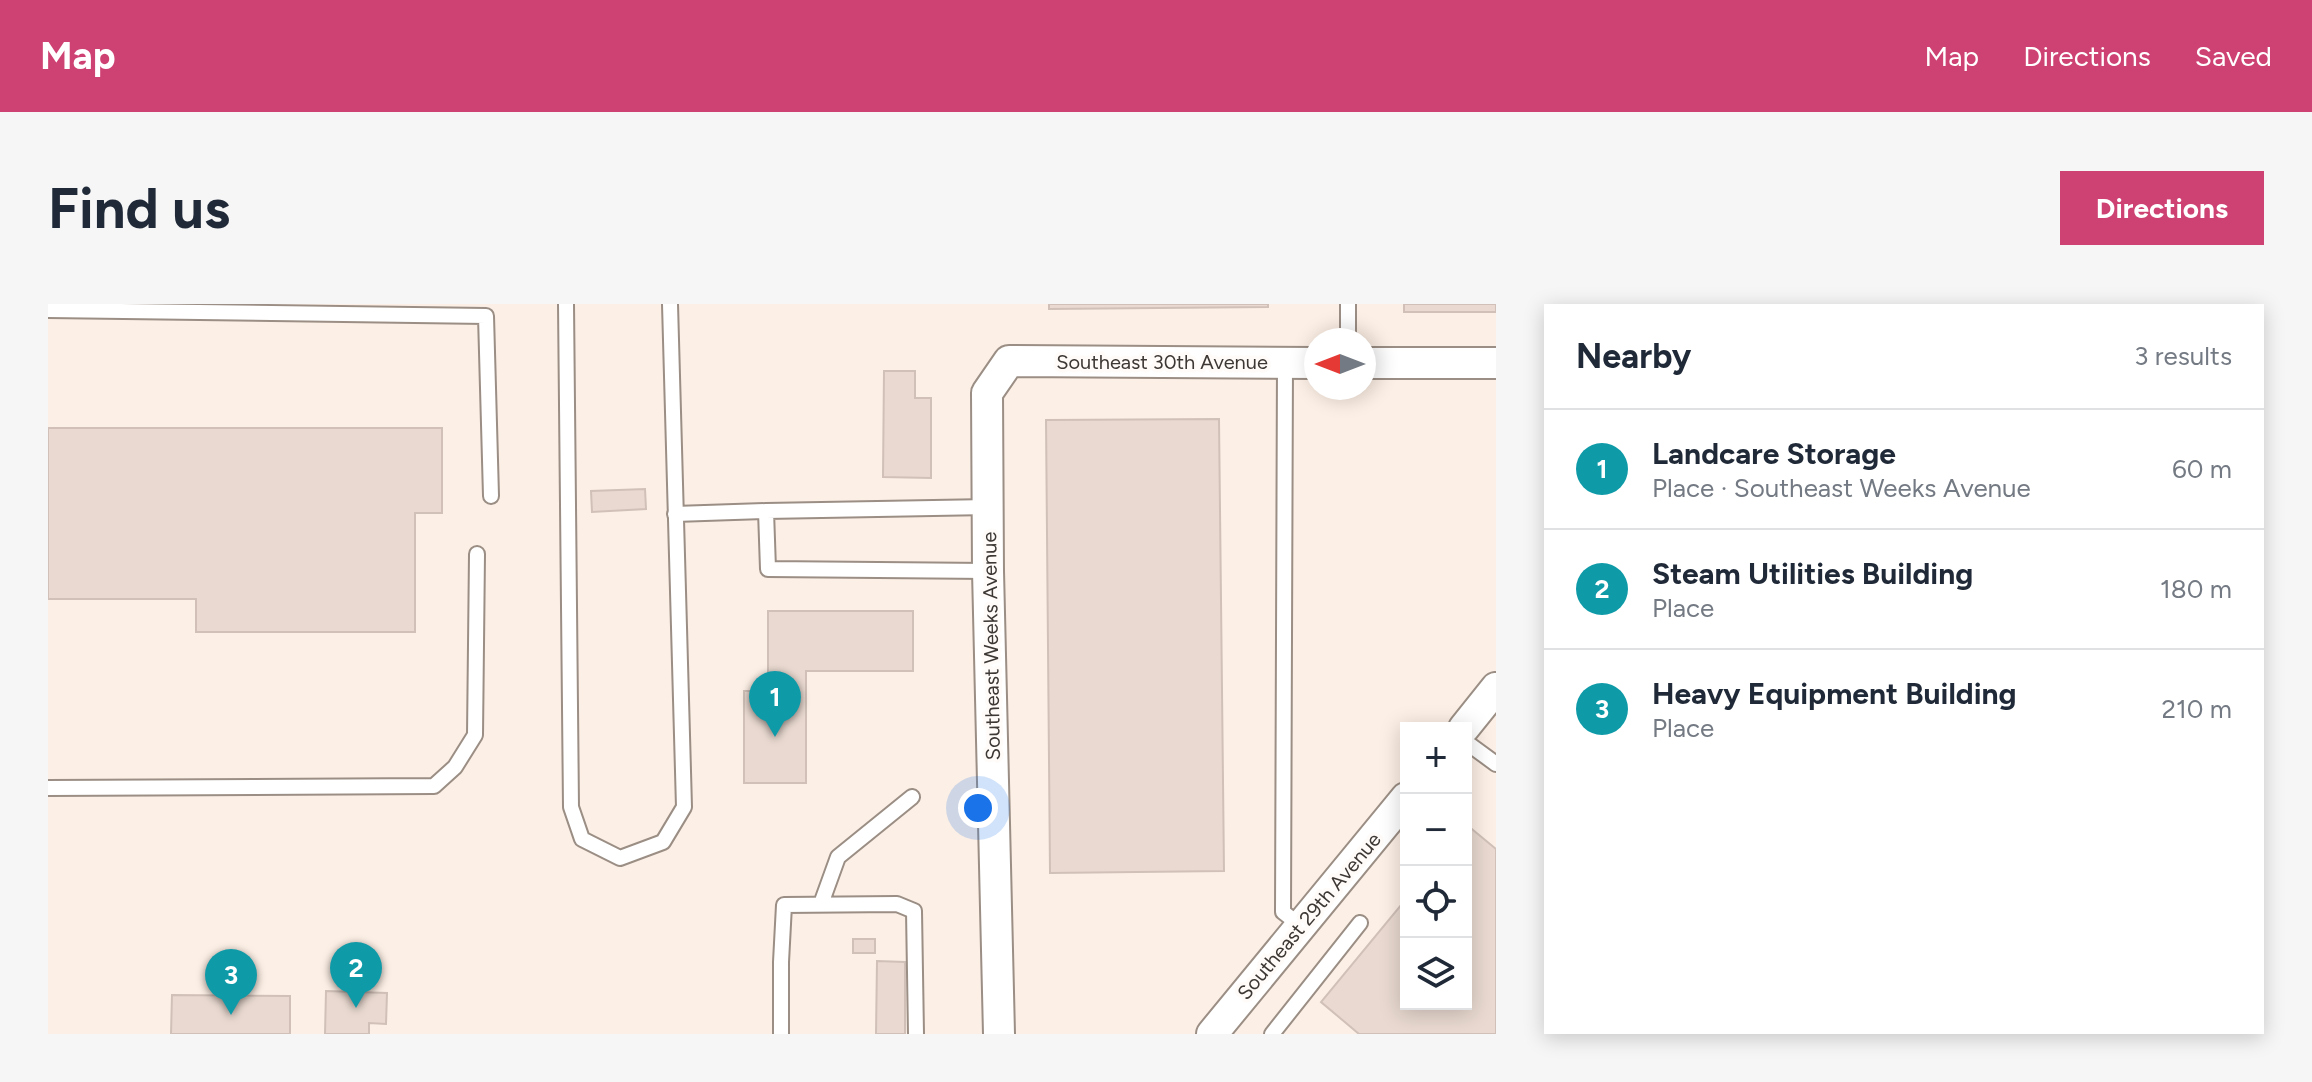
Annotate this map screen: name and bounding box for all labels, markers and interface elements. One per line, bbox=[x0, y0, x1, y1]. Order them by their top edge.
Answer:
text: Map bbox=[40, 33, 116, 79]
text: Map bbox=[1925, 39, 1979, 73]
text: Directions bbox=[2023, 39, 2151, 73]
text: Saved bbox=[2195, 39, 2272, 73]
button: Directions bbox=[2060, 171, 2264, 245]
text: Find us bbox=[48, 175, 230, 242]
north arrow bbox=[1304, 328, 1376, 400]
text: Nearby bbox=[1576, 336, 1691, 377]
text: 3 results bbox=[2134, 340, 2232, 372]
street label: Southeast 30th Avenue bbox=[1056, 350, 1268, 374]
text: Landcare Storage bbox=[1652, 435, 1896, 472]
text: 1 bbox=[1597, 453, 1607, 485]
text: 60 m bbox=[2172, 453, 2232, 485]
text: Place · Southeast Weeks Avenue bbox=[1652, 472, 2031, 504]
street label: Southeast Weeks Avenue bbox=[977, 531, 1005, 760]
text: Steam Utilities Building bbox=[1652, 555, 1973, 592]
text: 2 bbox=[1594, 573, 1610, 605]
text: 180 m bbox=[2160, 573, 2232, 605]
text: Place bbox=[1652, 592, 1714, 624]
pin: 1 bbox=[749, 671, 801, 737]
text: Heavy Equipment Building bbox=[1652, 675, 2017, 712]
text: 3 bbox=[1595, 693, 1609, 725]
text: 210 m bbox=[2162, 693, 2232, 725]
text: Place bbox=[1652, 712, 1714, 744]
map controls bbox=[1400, 722, 1472, 1010]
button: + bbox=[1400, 722, 1472, 794]
your location bbox=[958, 788, 998, 828]
button: − bbox=[1400, 794, 1472, 866]
street label: Southeast 29th Avenue bbox=[1232, 828, 1386, 1004]
button: locate bbox=[1400, 866, 1472, 938]
button: layers bbox=[1400, 938, 1472, 1010]
pin: 2 bbox=[330, 942, 382, 1008]
pin: 3 bbox=[205, 949, 257, 1015]

